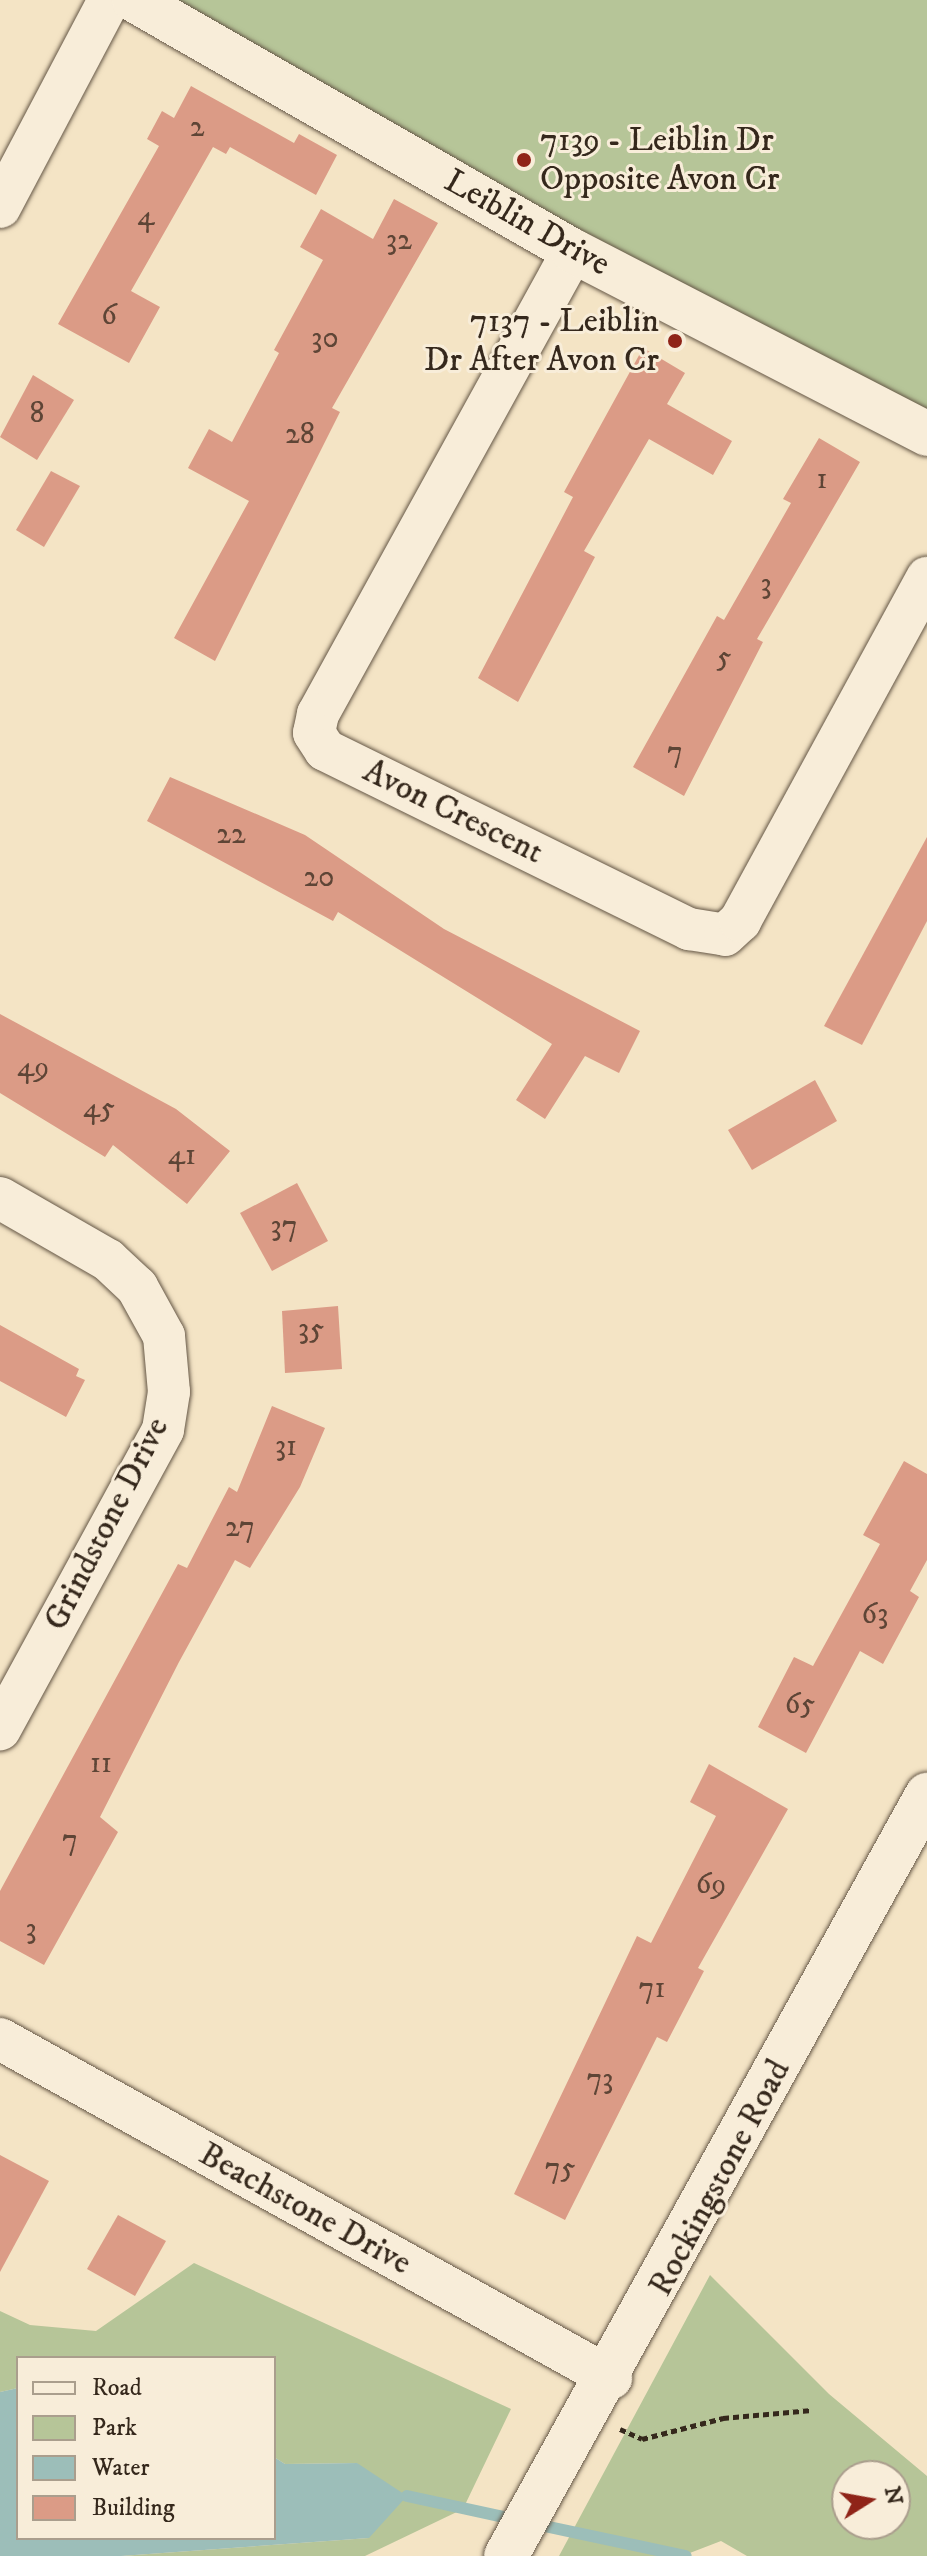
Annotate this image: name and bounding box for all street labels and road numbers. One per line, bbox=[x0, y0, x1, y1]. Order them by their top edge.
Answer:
street label: Leiblin Drive bbox=[437, 161, 617, 285]
street label: Avon Crescent bbox=[356, 751, 550, 873]
street label: Grindstone Drive bbox=[36, 1411, 178, 1637]
street label: Rockingstone Road bbox=[641, 2053, 799, 2303]
street label: Beachstone Drive bbox=[192, 2134, 418, 2284]

